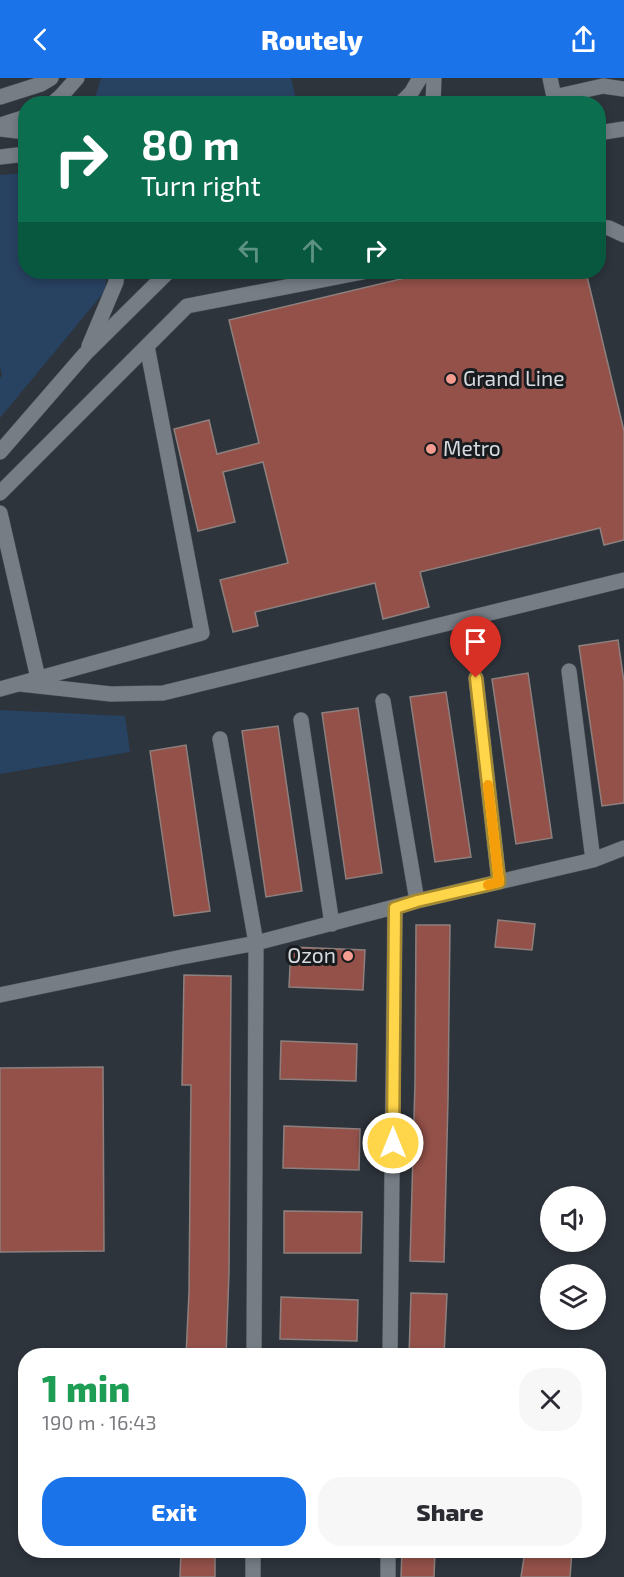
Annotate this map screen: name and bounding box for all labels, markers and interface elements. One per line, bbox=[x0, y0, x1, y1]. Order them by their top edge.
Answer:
icon: back bbox=[24, 23, 57, 56]
text: Routely bbox=[261, 23, 363, 55]
icon: share bbox=[567, 23, 600, 56]
text: 80 m bbox=[141, 118, 240, 168]
icon: right bbox=[42, 120, 120, 198]
text: Turn right bbox=[141, 169, 261, 201]
icon: left bbox=[233, 234, 266, 267]
icon: ahead bbox=[296, 234, 329, 267]
icon: right bbox=[359, 234, 392, 267]
place label: Grand Line bbox=[463, 365, 565, 390]
marker: Grand Line bbox=[444, 372, 458, 386]
place label: Metro bbox=[443, 435, 501, 460]
marker: Metro bbox=[424, 442, 438, 456]
pin bbox=[450, 616, 501, 678]
icon: arrive bbox=[459, 625, 492, 658]
place label: Ozon bbox=[287, 942, 336, 967]
marker: Ozon bbox=[341, 949, 355, 963]
position arrow bbox=[361, 1111, 425, 1175]
map controls bbox=[540, 1186, 606, 1330]
button: sound bbox=[540, 1186, 606, 1252]
button: layers bbox=[540, 1264, 606, 1330]
text: 1 min bbox=[42, 1366, 130, 1409]
button: close bbox=[519, 1368, 582, 1431]
text: 190 m · 16:43 bbox=[42, 1410, 157, 1434]
button: Exit bbox=[42, 1477, 306, 1546]
button: Share bbox=[318, 1477, 582, 1546]

